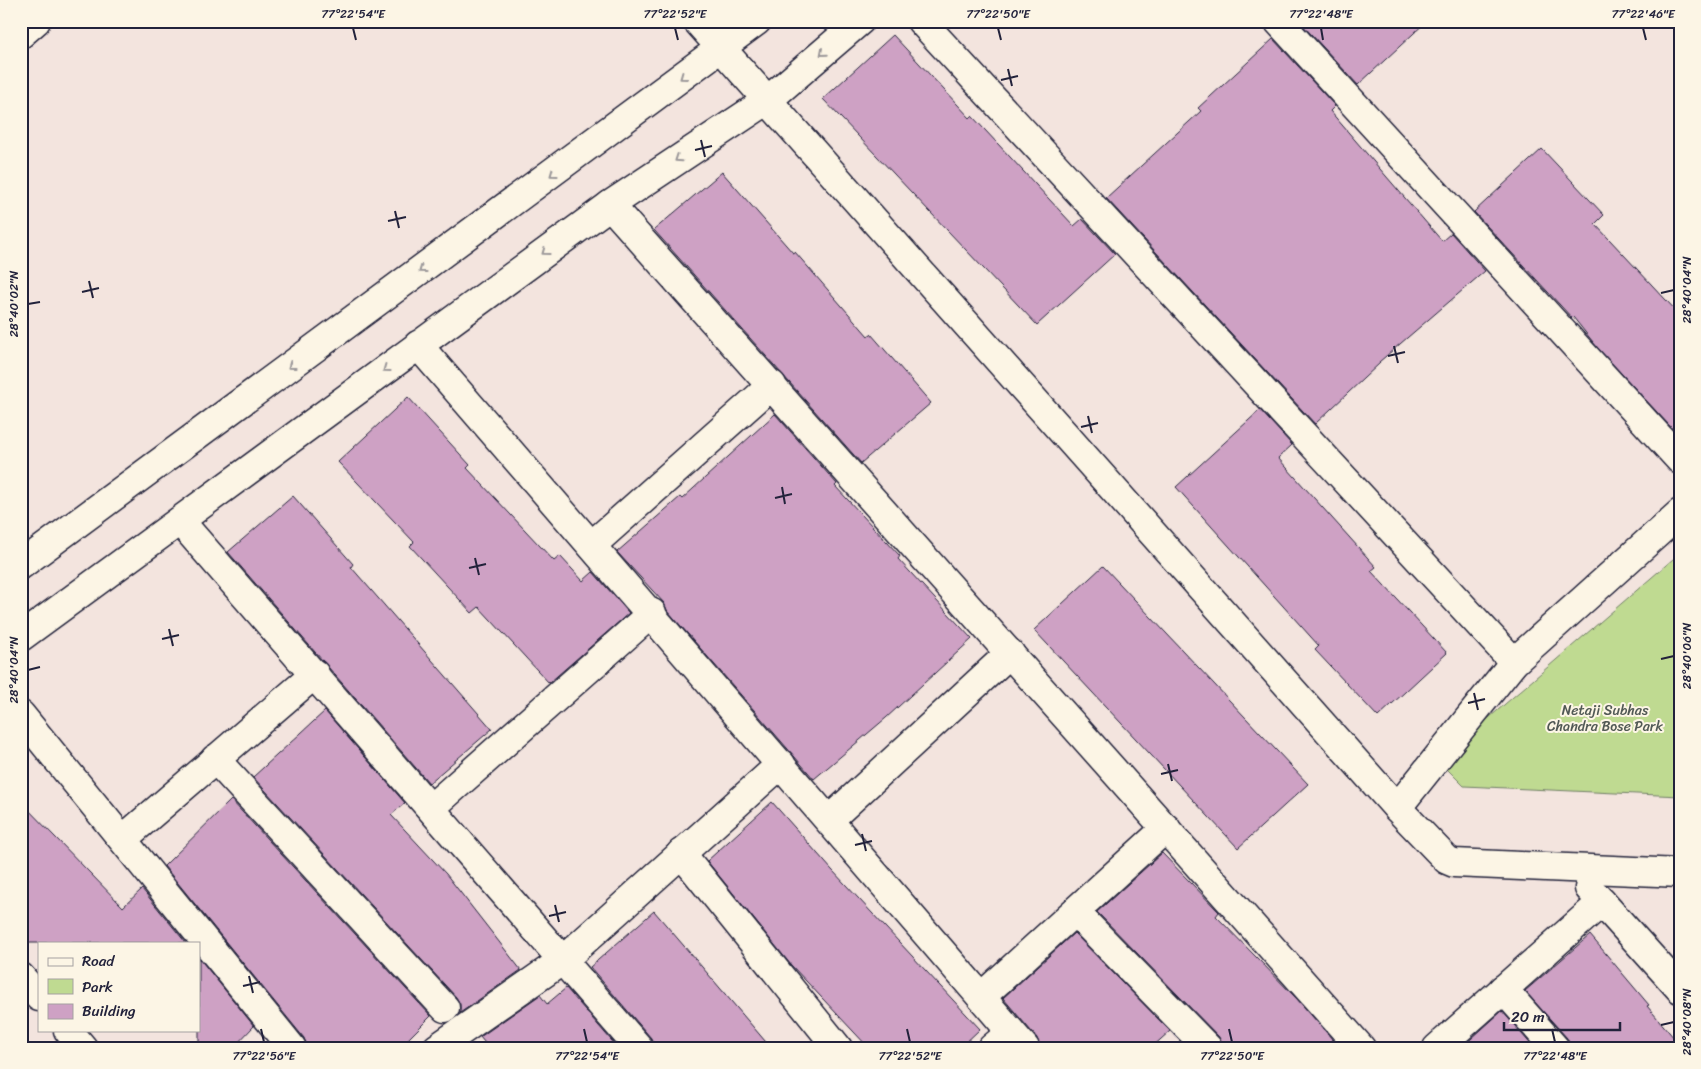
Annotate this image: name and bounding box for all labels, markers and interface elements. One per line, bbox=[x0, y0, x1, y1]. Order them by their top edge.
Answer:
text: 77°22'54"E bbox=[321, 3, 386, 25]
text: 77°22'52"E bbox=[643, 3, 708, 25]
text: 77°22'50"E bbox=[966, 3, 1031, 25]
text: 77°22'48"E bbox=[1289, 3, 1354, 25]
text: 77°22'46"E bbox=[1611, 3, 1676, 25]
one-way arrow bbox=[819, 47, 828, 56]
one-way arrow bbox=[679, 71, 689, 80]
one-way arrow bbox=[674, 153, 684, 162]
one-way arrow bbox=[550, 168, 559, 176]
one-way arrow bbox=[541, 246, 551, 255]
text: 28°40'04"N bbox=[1676, 256, 1698, 324]
one-way arrow bbox=[418, 264, 428, 273]
text: 28°40'02"N bbox=[3, 270, 25, 337]
one-way arrow bbox=[288, 361, 297, 369]
one-way arrow bbox=[382, 363, 392, 372]
text: 28°40'06"N bbox=[1676, 622, 1698, 689]
text: 28°40'04"N bbox=[3, 636, 25, 704]
park label: Netaji Subhas Chandra Bose Park bbox=[1547, 698, 1664, 739]
legend bbox=[38, 942, 200, 1032]
text: Road bbox=[82, 948, 115, 974]
text: Park bbox=[82, 974, 113, 1000]
text: 28°40'08"N bbox=[1676, 988, 1698, 1055]
text: Building bbox=[82, 998, 136, 1024]
scale bar bbox=[1504, 999, 1620, 1031]
text: 20 m bbox=[1511, 1004, 1545, 1030]
text: 77°22'56"E bbox=[233, 1045, 297, 1067]
text: 77°22'54"E bbox=[555, 1045, 620, 1067]
text: 77°22'52"E bbox=[878, 1045, 943, 1067]
text: 77°22'50"E bbox=[1200, 1045, 1265, 1067]
text: 77°22'48"E bbox=[1523, 1045, 1588, 1067]

